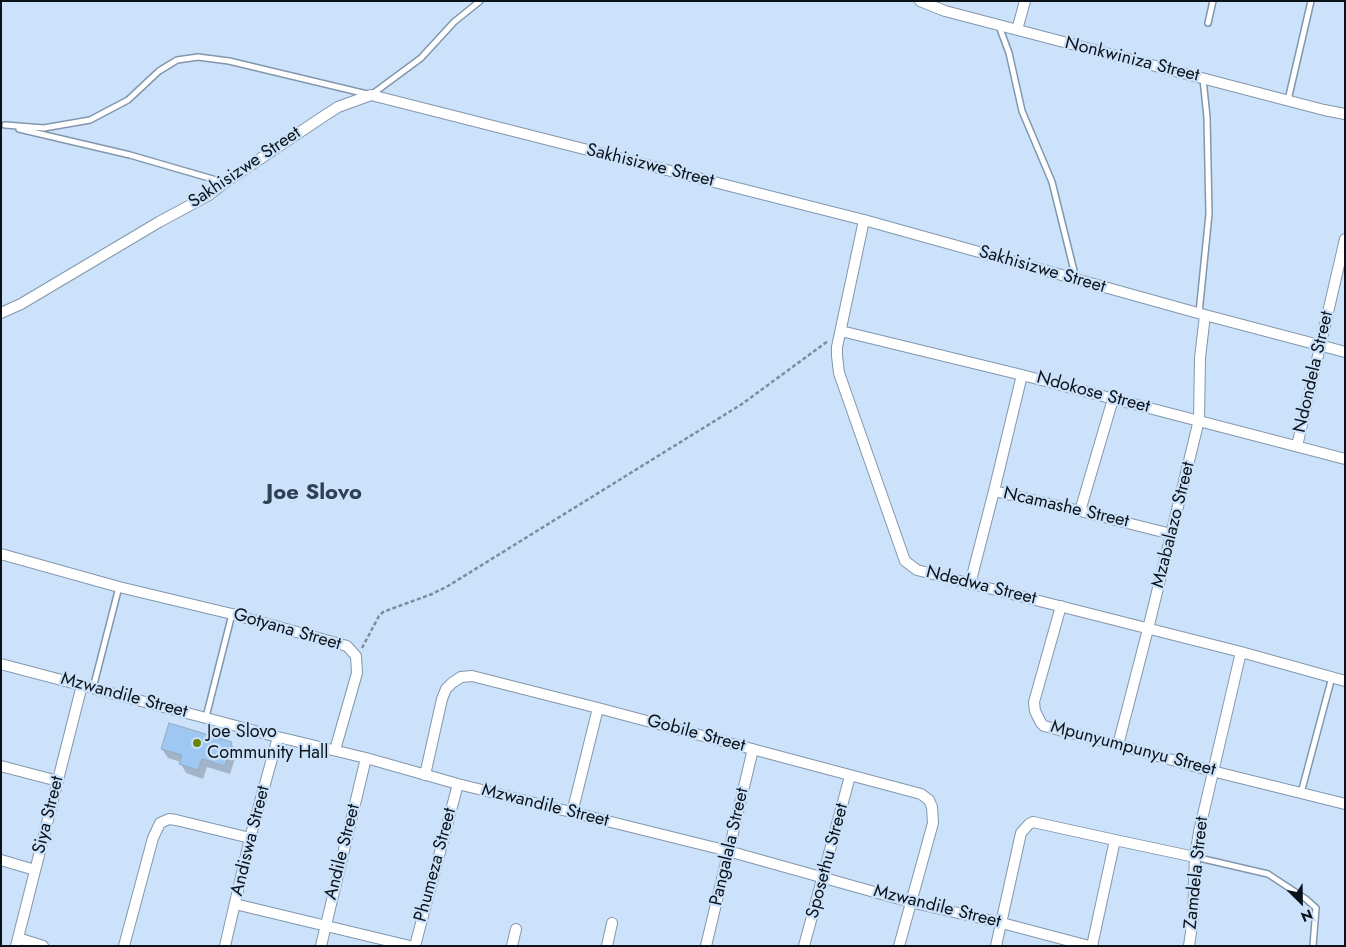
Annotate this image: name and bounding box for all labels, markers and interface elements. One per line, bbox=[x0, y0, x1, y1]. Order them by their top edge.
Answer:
street label: Nonkwiniza Street bbox=[1063, 33, 1201, 87]
street label: Sakhisizwe Street bbox=[185, 123, 305, 213]
street label: Sakhisizwe Street bbox=[584, 140, 716, 192]
street label: Sakhisizwe Street bbox=[976, 242, 1108, 298]
street label: Ndondela Street bbox=[1290, 309, 1338, 435]
street label: Ndokose Street bbox=[1034, 368, 1152, 418]
street label: Mzabalazo Street bbox=[1148, 460, 1200, 590]
district label: Joe Slovo bbox=[266, 481, 362, 507]
street label: Ncamashe Street bbox=[1001, 483, 1131, 533]
street label: Ndedwa Street bbox=[924, 562, 1038, 610]
street label: Gotyana Street bbox=[231, 604, 343, 656]
street label: Mzwandile Street bbox=[58, 669, 190, 723]
street label: Gobile Street bbox=[645, 711, 747, 757]
street label: Mpunyumpunyu Street bbox=[1048, 717, 1218, 781]
place label: Joe Slovo Community Hall bbox=[207, 722, 328, 764]
marker: Joe Slovo Community Hall bbox=[191, 737, 203, 749]
street label: Siya Street bbox=[29, 774, 69, 856]
street label: Mzwandile Street bbox=[479, 780, 611, 832]
street label: Andiswa Street bbox=[227, 784, 275, 898]
street label: Pangalala Street bbox=[706, 786, 754, 908]
street label: Sposethu Street bbox=[802, 801, 854, 921]
street label: Andile Street bbox=[321, 802, 365, 902]
street label: Phumeza Street bbox=[410, 806, 462, 924]
street label: Zamdela Street bbox=[1180, 816, 1214, 930]
north arrow bbox=[1276, 877, 1326, 927]
street label: Mzwandile Street bbox=[871, 881, 1003, 933]
text: N bbox=[1298, 904, 1316, 927]

